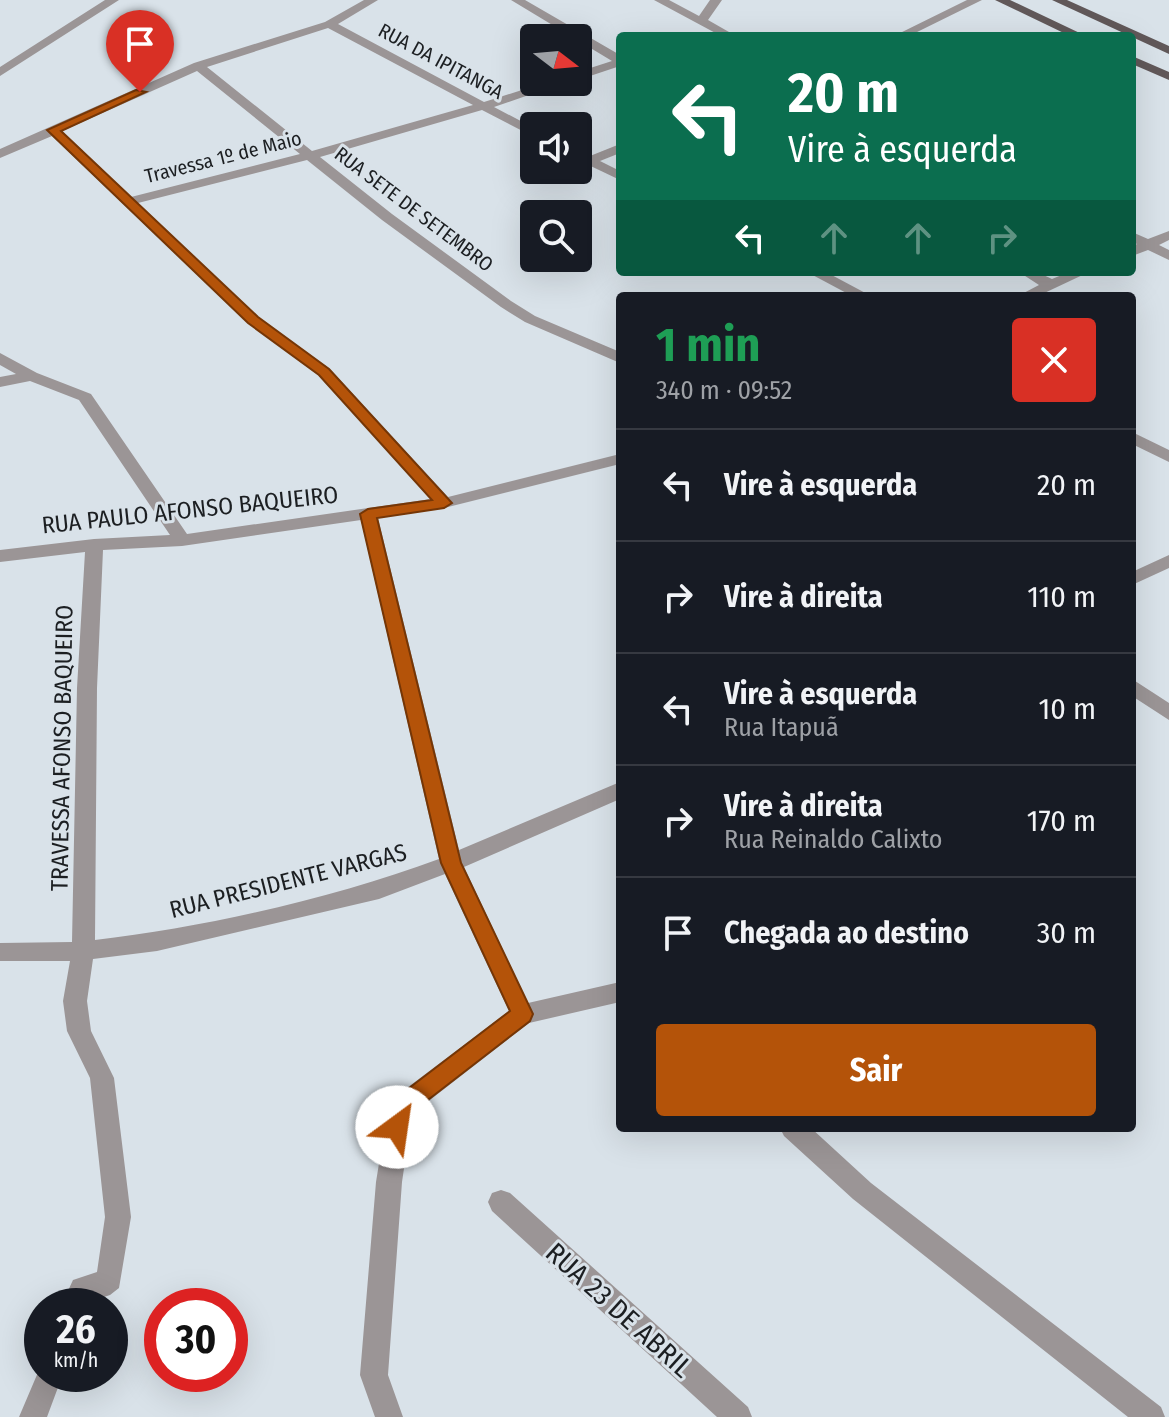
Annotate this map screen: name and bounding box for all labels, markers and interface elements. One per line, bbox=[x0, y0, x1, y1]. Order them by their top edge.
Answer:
pin bbox=[106, 10, 174, 92]
street label: RUA DA IPITANGA bbox=[374, 18, 508, 104]
icon: arrive bbox=[118, 22, 162, 66]
north arrow bbox=[520, 24, 592, 96]
map controls bbox=[520, 24, 592, 272]
text: 20 m bbox=[788, 60, 899, 127]
icon: left bbox=[656, 64, 760, 168]
button: sound bbox=[520, 112, 592, 184]
street label: Travessa 1º de Maio bbox=[142, 126, 304, 188]
text: Vire à esquerda bbox=[788, 128, 1017, 172]
street label: RUA SETE DE SETEMBRO bbox=[330, 142, 498, 276]
button: search bbox=[520, 200, 592, 272]
icon: left bbox=[728, 216, 772, 260]
icon: ahead bbox=[812, 216, 856, 260]
icon: ahead bbox=[896, 216, 940, 260]
icon: right bbox=[980, 216, 1024, 260]
text: 1 min bbox=[656, 316, 761, 374]
button: close bbox=[1012, 318, 1096, 402]
text: 340 m · 09:52 bbox=[656, 375, 792, 406]
icon: left bbox=[656, 463, 700, 507]
text: Vire à esquerda bbox=[724, 467, 917, 503]
text: 20 m bbox=[1037, 467, 1096, 503]
street label: RUA PAULO AFONSO BAQUEIRO bbox=[40, 481, 340, 539]
icon: right bbox=[656, 575, 700, 619]
text: Vire à direita bbox=[724, 579, 883, 615]
text: 110 m bbox=[1027, 579, 1096, 615]
street label: TRAVESSA AFONSO BAQUEIRO bbox=[46, 605, 78, 891]
text: Vire à esquerda bbox=[724, 676, 917, 712]
icon: left bbox=[656, 687, 700, 731]
text: 10 m bbox=[1039, 691, 1096, 727]
text: Rua Itapuã bbox=[724, 712, 839, 743]
text: Vire à direita bbox=[724, 788, 883, 824]
icon: right bbox=[656, 799, 700, 843]
text: 170 m bbox=[1027, 803, 1096, 839]
text: Rua Reinaldo Calixto bbox=[724, 824, 942, 855]
street label: RUA PRESIDENTE VARGAS bbox=[167, 838, 409, 924]
icon: arrive bbox=[656, 911, 700, 955]
text: Chegada ao destino bbox=[724, 915, 969, 951]
text: 30 m bbox=[1037, 915, 1096, 951]
button: Sair bbox=[656, 1024, 1096, 1116]
position arrow bbox=[355, 1085, 439, 1169]
street label: RUA 23 DE ABRIL bbox=[539, 1236, 699, 1385]
speed limit sign: 30 bbox=[144, 1288, 248, 1392]
text: 26 bbox=[56, 1306, 96, 1354]
text: km/h bbox=[54, 1348, 98, 1372]

